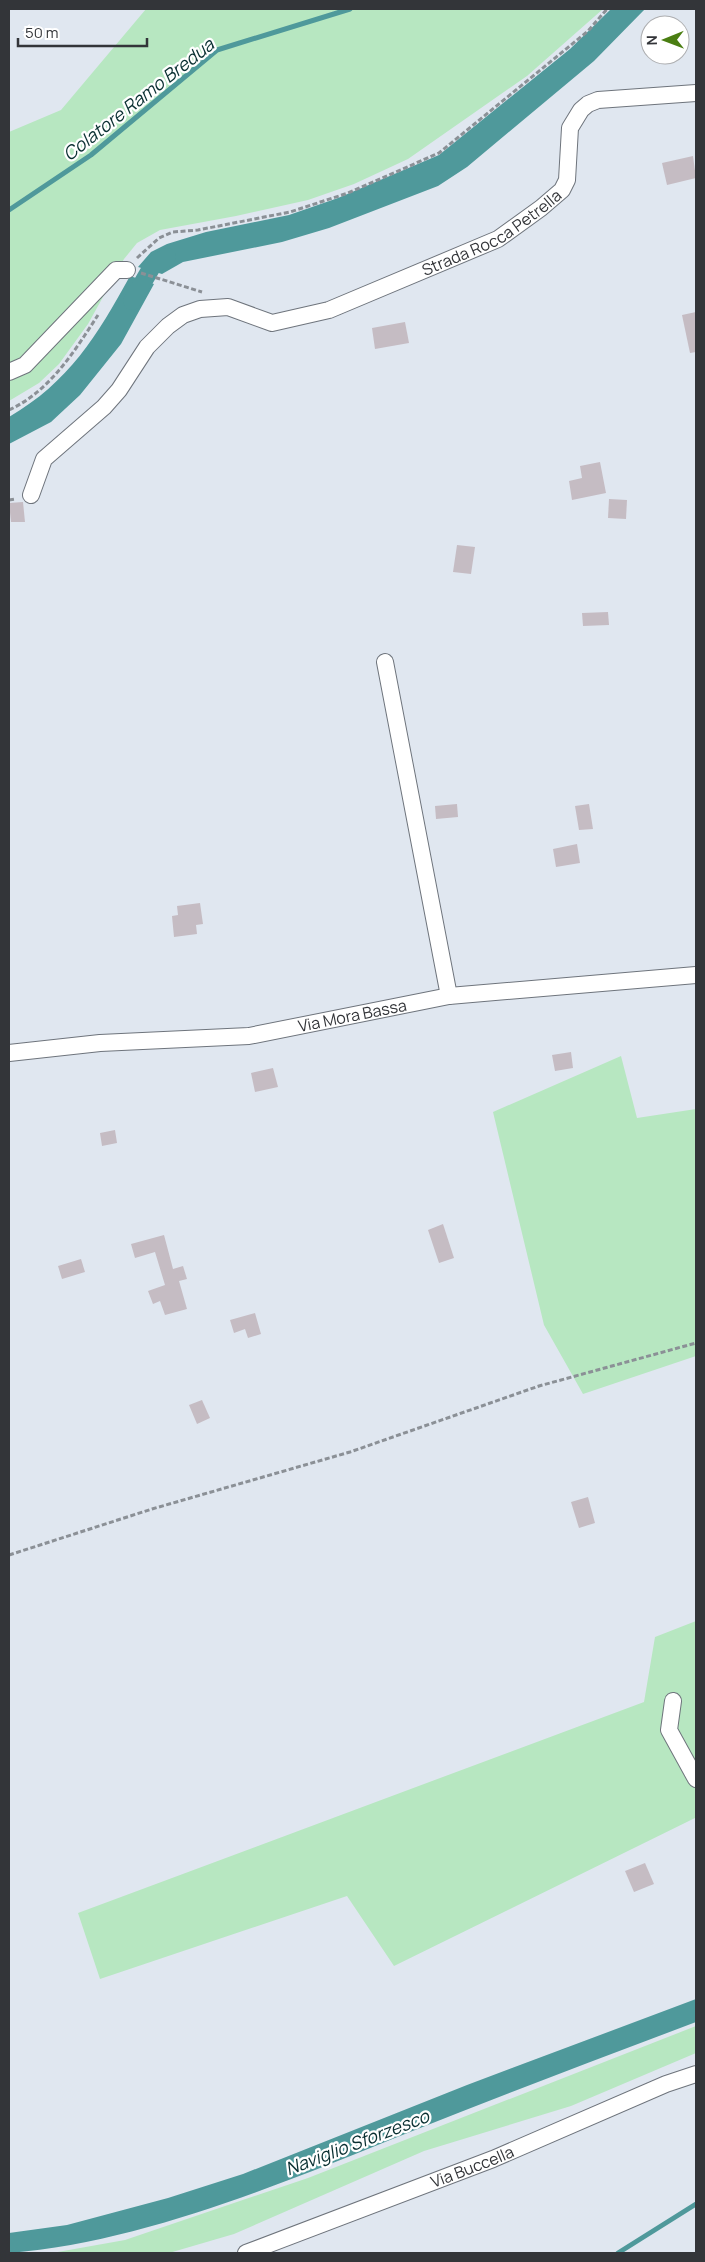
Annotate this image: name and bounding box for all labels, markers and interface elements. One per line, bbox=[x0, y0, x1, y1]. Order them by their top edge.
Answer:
scale bar bbox=[18, 15, 146, 47]
north arrow bbox=[640, 15, 690, 65]
text: 50 m bbox=[25, 22, 59, 43]
water label: Colatore Ramo Bredua bbox=[57, 32, 219, 166]
text: N bbox=[642, 35, 661, 45]
street label: Strada Rocca Petrella bbox=[418, 184, 566, 281]
street label: Via Mora Bassa bbox=[296, 994, 408, 1037]
water label: Naviglio Sforzesco bbox=[282, 2103, 434, 2180]
street label: Via Buccella bbox=[427, 2140, 517, 2193]

